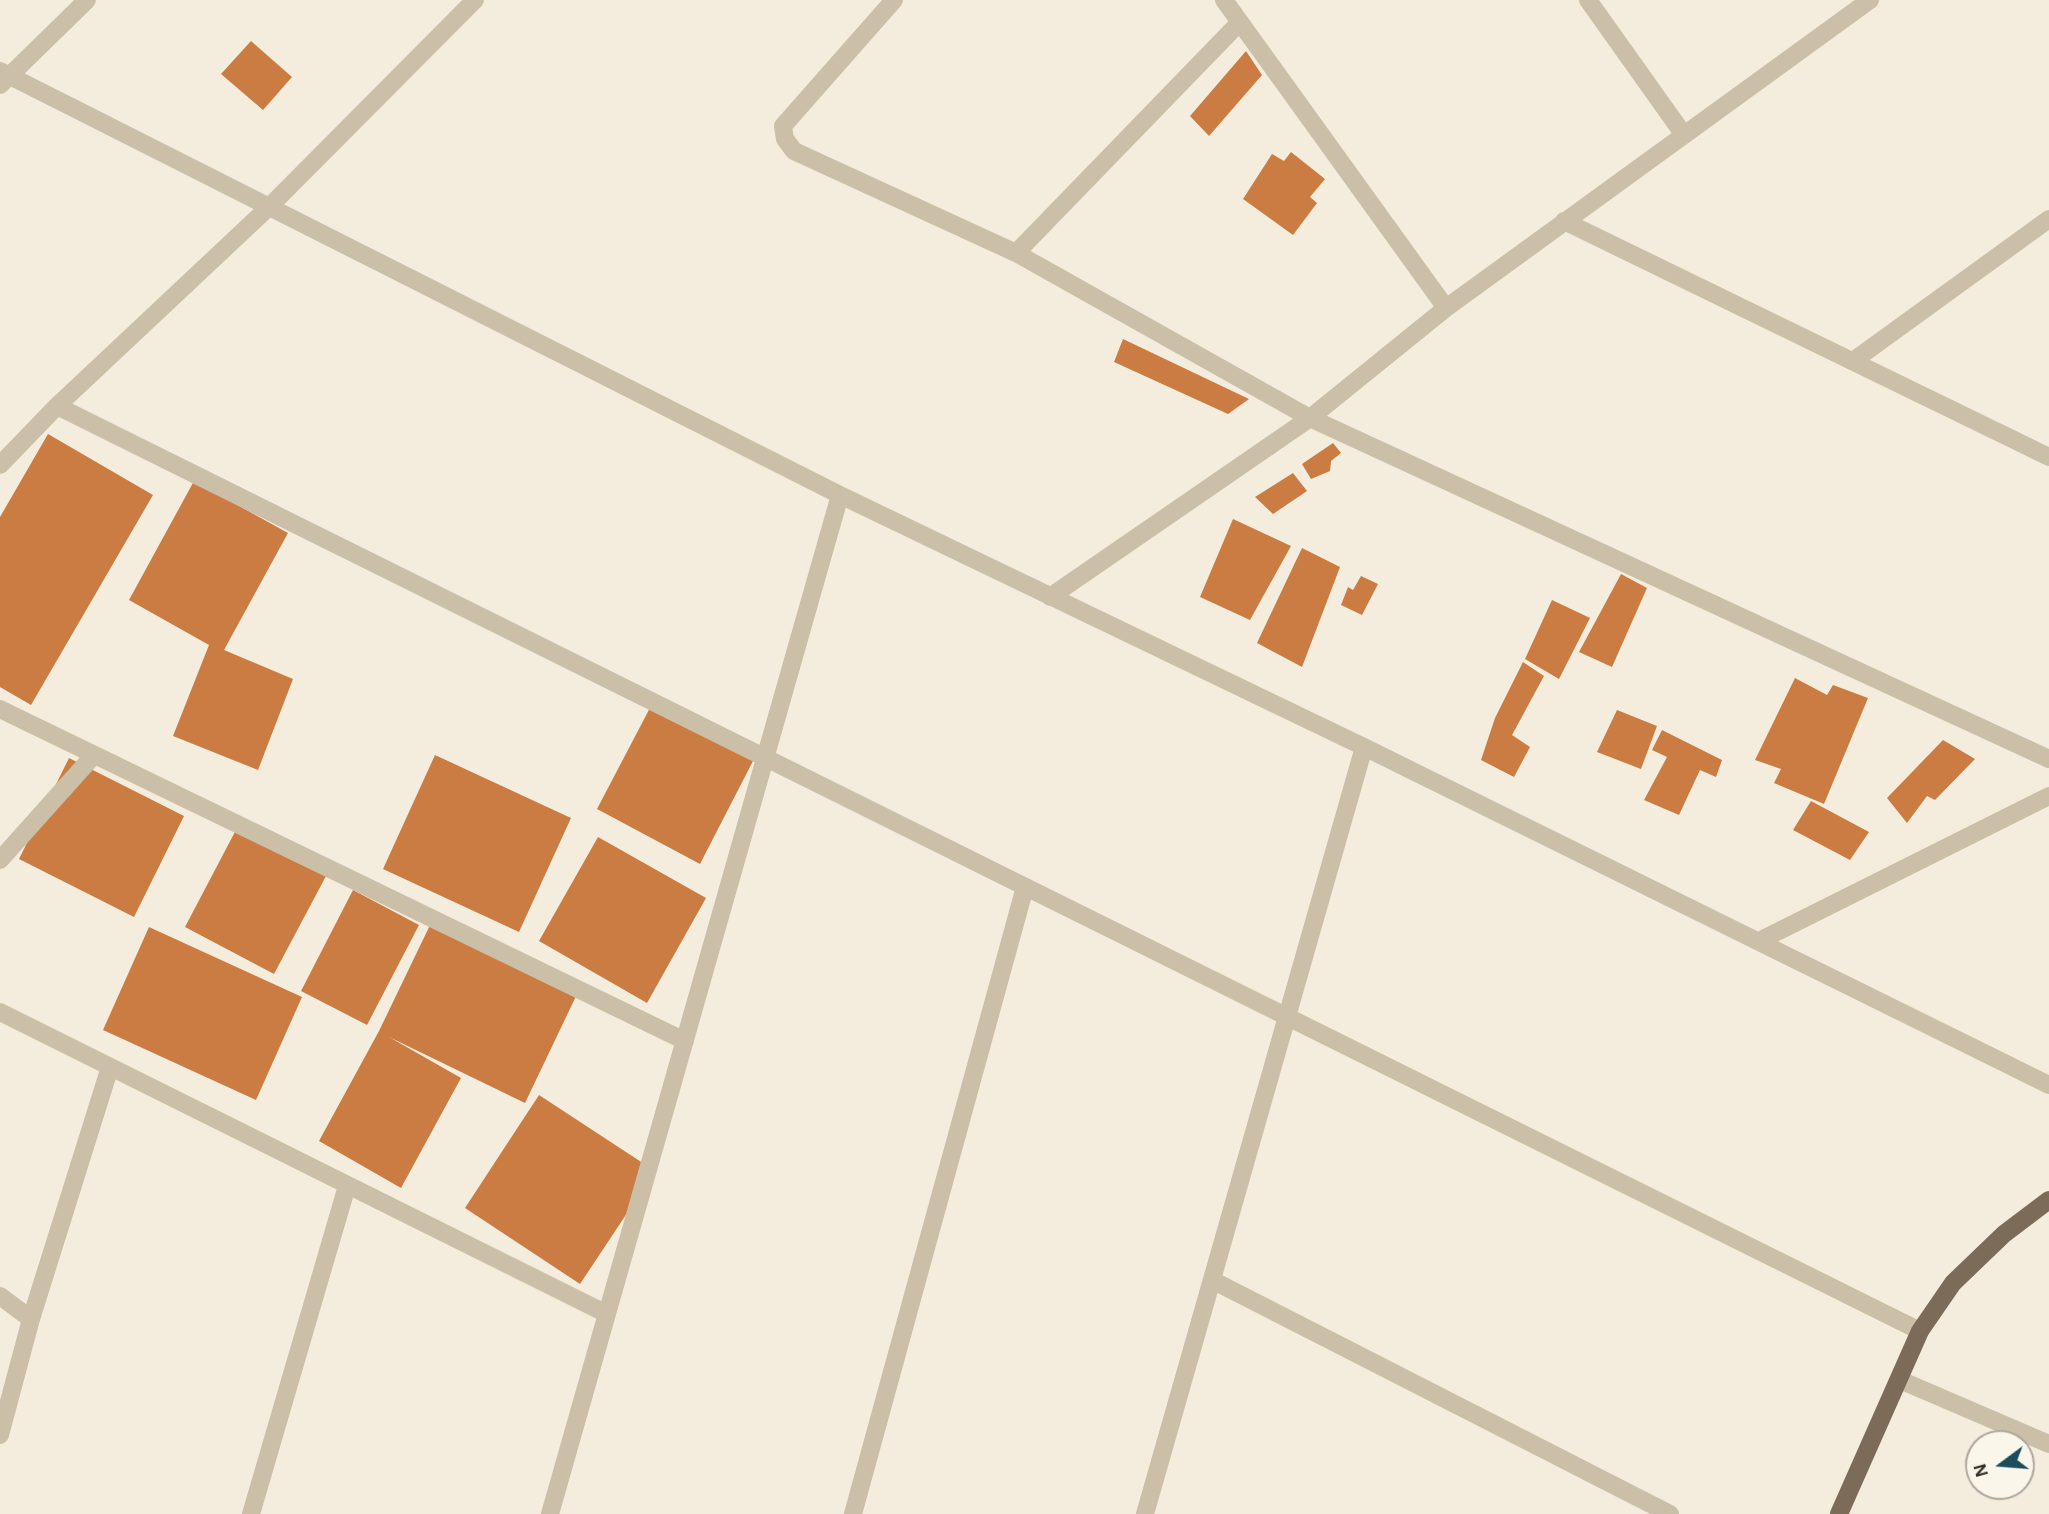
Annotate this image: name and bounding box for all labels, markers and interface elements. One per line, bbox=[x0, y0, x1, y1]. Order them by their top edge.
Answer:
north arrow bbox=[1965, 1430, 2035, 1500]
text: N bbox=[1970, 1461, 1992, 1479]

